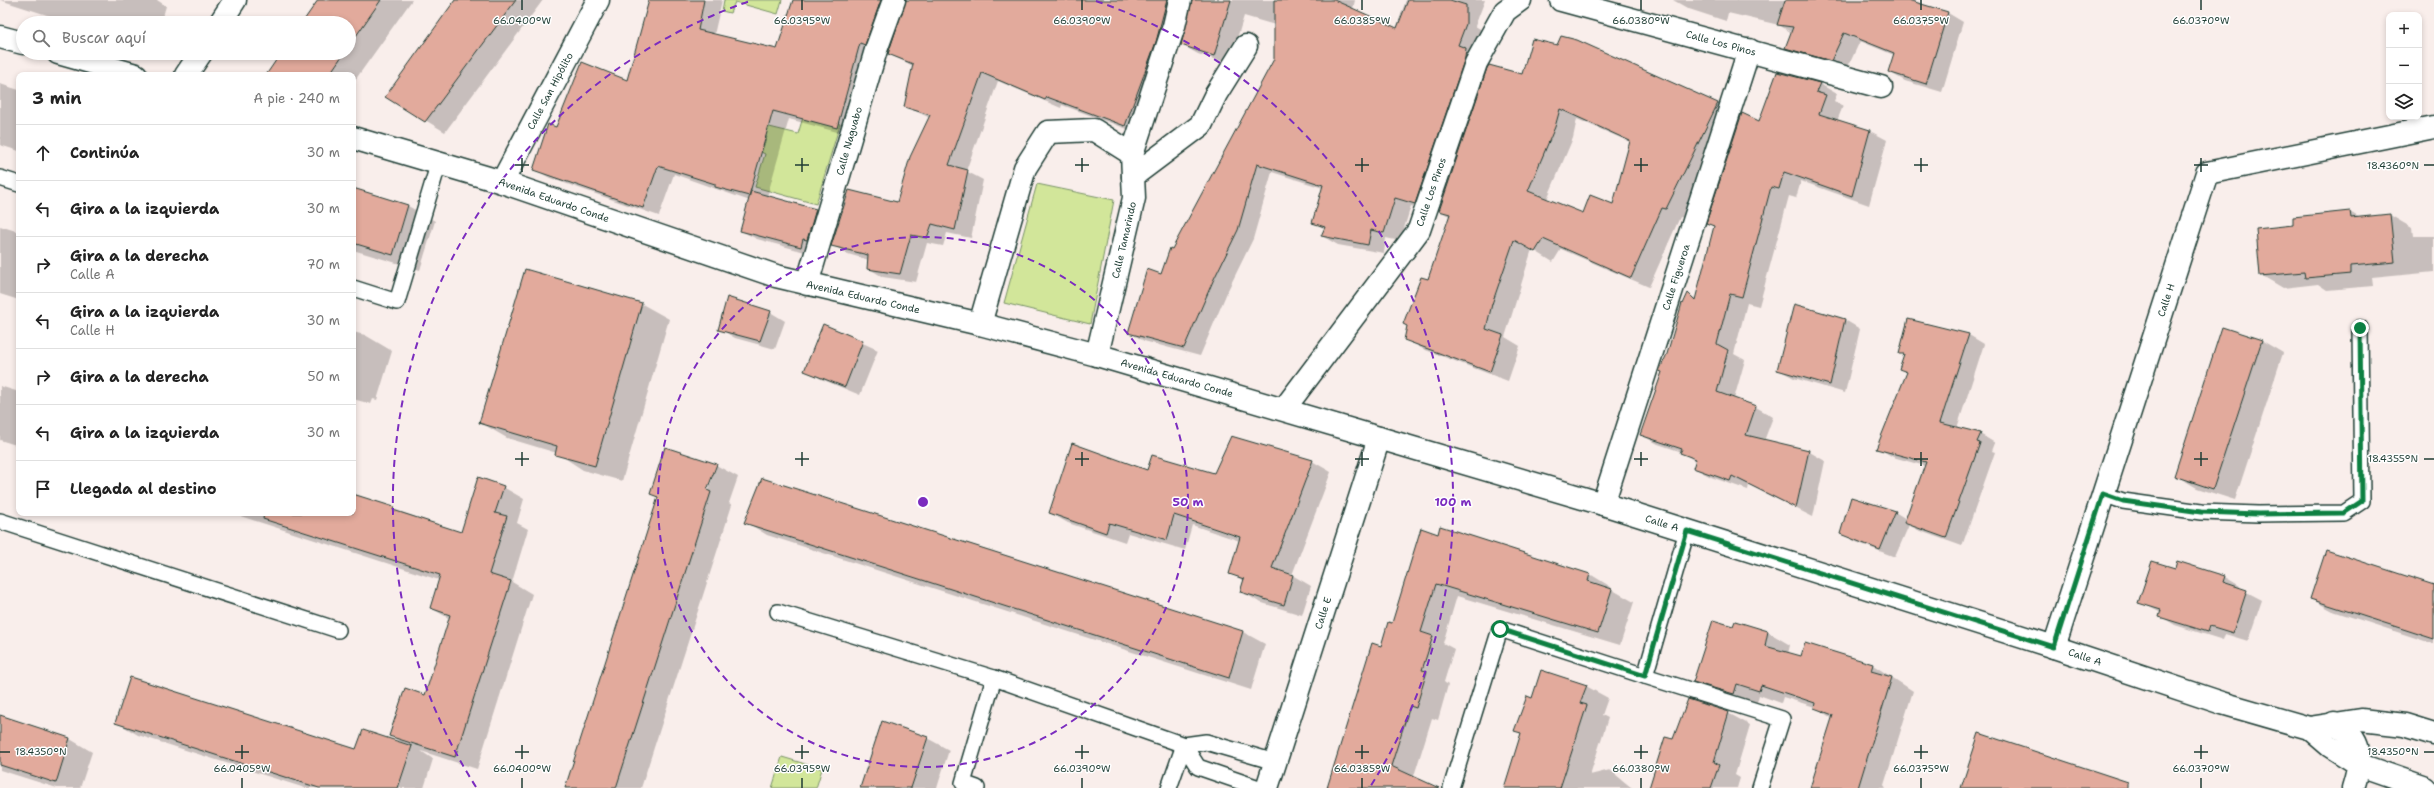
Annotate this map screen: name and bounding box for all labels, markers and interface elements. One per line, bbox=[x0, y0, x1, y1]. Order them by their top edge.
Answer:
map controls bbox=[2386, 12, 2422, 120]
button: + bbox=[2386, 12, 2422, 48]
text: 66.0400°W bbox=[493, 14, 551, 27]
text: 66.0395°W bbox=[774, 14, 831, 27]
text: 66.0390°W bbox=[1053, 14, 1111, 27]
text: 66.0385°W bbox=[1334, 14, 1391, 27]
text: 66.0380°W bbox=[1612, 14, 1670, 27]
text: 66.0375°W bbox=[1893, 14, 1949, 27]
text: 66.0370°W bbox=[2173, 14, 2230, 27]
search box bbox=[16, 16, 356, 60]
icon: search bbox=[30, 27, 52, 49]
street label: Calle Los Pinos bbox=[1684, 27, 1758, 59]
text: Buscar aquí bbox=[62, 28, 146, 48]
button: − bbox=[2386, 48, 2422, 84]
street label: Calle San Hipólito bbox=[524, 50, 576, 132]
button: layers bbox=[2386, 84, 2422, 120]
text: 3 min bbox=[32, 87, 82, 109]
text: A pie · 240 m bbox=[254, 90, 340, 107]
street label: Calle Naguabo bbox=[833, 105, 865, 177]
icon: ahead bbox=[32, 142, 54, 164]
text: Continúa bbox=[70, 143, 139, 163]
text: 30 m bbox=[306, 144, 340, 161]
street label: Calle Los Pinos bbox=[1413, 156, 1449, 228]
text: 18.4360°N bbox=[2367, 159, 2419, 172]
street label: Avenida Eduardo Conde bbox=[497, 175, 611, 225]
icon: left bbox=[32, 198, 54, 220]
text: Gira a la izquierda bbox=[70, 199, 219, 219]
text: 30 m bbox=[306, 200, 340, 217]
street label: Calle Tamarindo bbox=[1109, 200, 1139, 280]
street label: Calle Figueroa bbox=[1659, 241, 1693, 312]
text: Gira a la derecha bbox=[70, 246, 209, 266]
icon: right bbox=[32, 254, 54, 276]
text: 70 m bbox=[306, 256, 340, 273]
text: Calle A bbox=[70, 266, 115, 283]
street label: Avenida Eduardo Conde bbox=[805, 278, 921, 316]
street label: Calle H bbox=[2154, 282, 2178, 318]
text: Gira a la izquierda bbox=[70, 302, 219, 322]
icon: left bbox=[32, 310, 54, 332]
text: 30 m bbox=[306, 312, 340, 329]
route end bbox=[2351, 319, 2369, 337]
text: Calle H bbox=[70, 322, 115, 339]
street label: Avenida Eduardo Conde bbox=[1119, 356, 1235, 400]
icon: right bbox=[32, 366, 54, 388]
text: Gira a la derecha bbox=[70, 367, 209, 387]
text: 50 m bbox=[307, 368, 340, 385]
icon: left bbox=[32, 422, 54, 444]
text: Gira a la izquierda bbox=[70, 423, 219, 443]
text: 30 m bbox=[306, 424, 340, 441]
text: 18.4355°N bbox=[2368, 452, 2418, 465]
icon: arrive bbox=[32, 478, 54, 500]
text: Llegada al destino bbox=[70, 479, 217, 499]
text: 50 m bbox=[1173, 494, 1204, 510]
text: 100 m bbox=[1435, 494, 1472, 510]
centre of rings bbox=[916, 495, 930, 509]
street label: Calle A bbox=[1644, 512, 1680, 534]
street label: Calle E bbox=[1312, 595, 1334, 631]
route start bbox=[1491, 620, 1509, 638]
street label: Calle A bbox=[2067, 645, 2103, 669]
text: 18.4350°N bbox=[15, 745, 67, 758]
text: 18.4350°N bbox=[2367, 745, 2419, 758]
text: 66.0405°W bbox=[213, 762, 271, 775]
text: 66.0400°W bbox=[493, 762, 551, 775]
text: 66.0395°W bbox=[774, 762, 831, 775]
text: 66.0390°W bbox=[1053, 762, 1111, 775]
text: 66.0385°W bbox=[1334, 762, 1391, 775]
text: 66.0380°W bbox=[1612, 762, 1670, 775]
text: 66.0375°W bbox=[1893, 762, 1949, 775]
text: 66.0370°W bbox=[2173, 762, 2230, 775]

